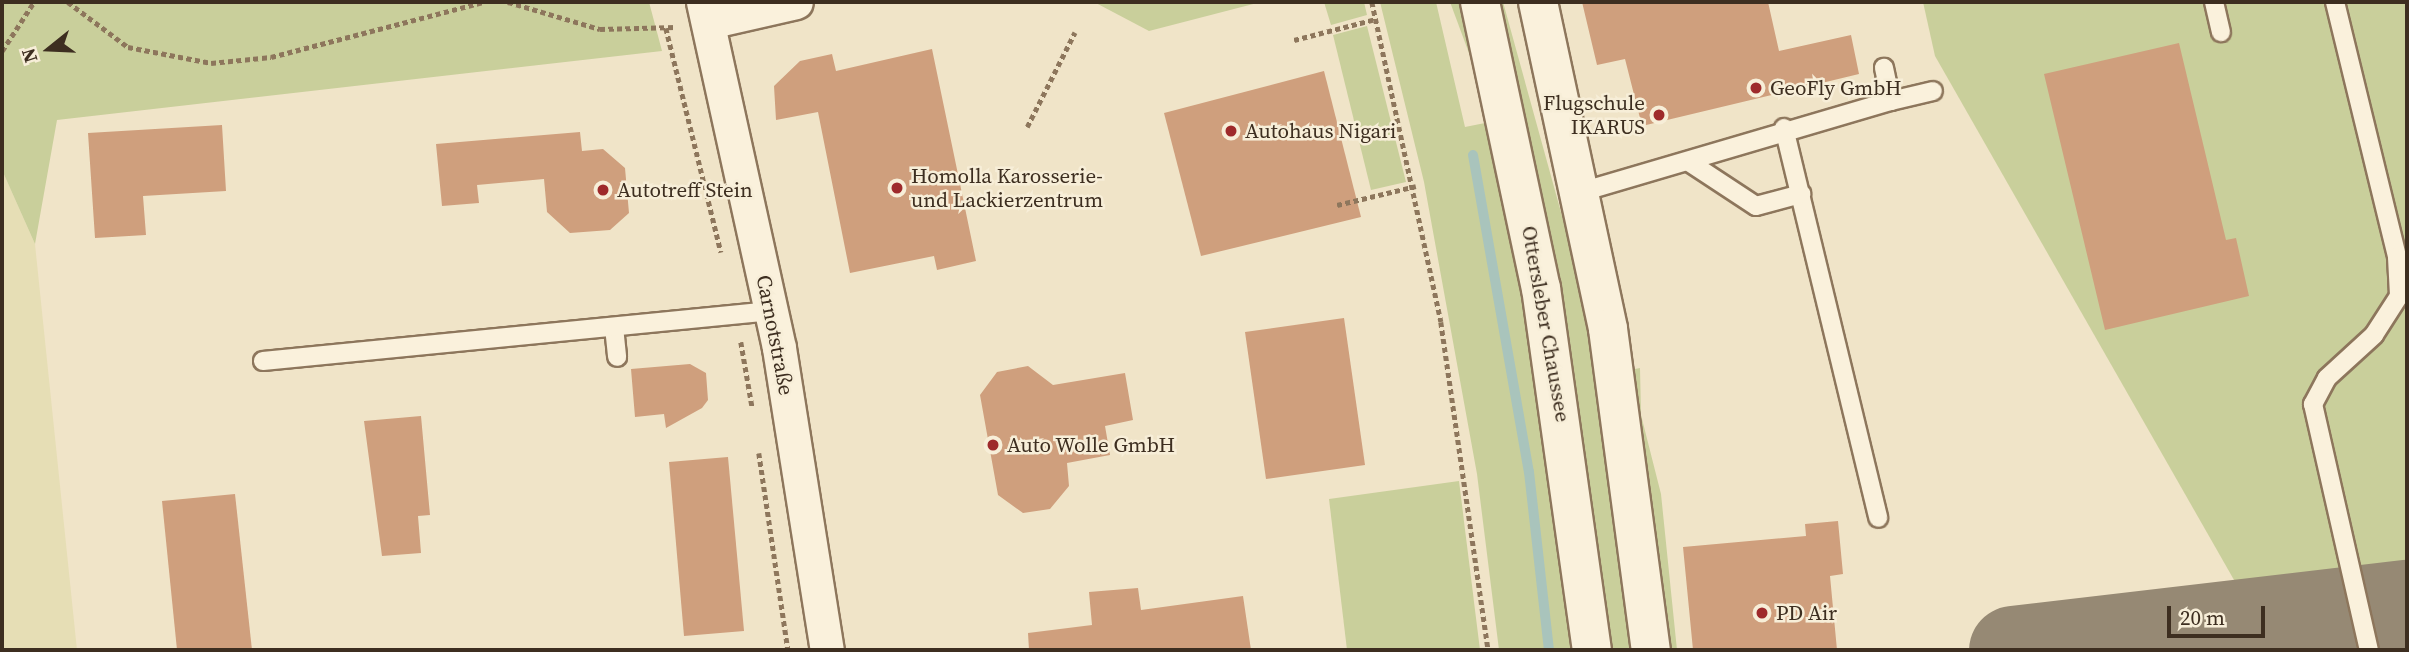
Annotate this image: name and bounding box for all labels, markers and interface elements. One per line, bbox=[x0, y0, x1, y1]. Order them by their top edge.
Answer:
north arrow bbox=[14, 14, 84, 84]
text: N bbox=[15, 45, 44, 66]
place label: GeoFly GmbH bbox=[1770, 75, 1901, 101]
marker: GeoFly GmbH bbox=[1748, 80, 1764, 96]
place label: Flugschule IKARUS bbox=[1543, 90, 1645, 140]
marker: Flugschule IKARUS bbox=[1651, 107, 1667, 123]
place label: Autohaus Nigari bbox=[1245, 118, 1396, 144]
marker: Autohaus Nigari bbox=[1223, 123, 1239, 139]
place label: Homolla Karosserie- und Lackierzentrum bbox=[911, 163, 1103, 213]
place label: Autotreff Stein bbox=[617, 177, 753, 203]
marker: Homolla Karosserie- und Lackierzentrum bbox=[889, 180, 905, 196]
marker: Autotreff Stein bbox=[595, 182, 611, 198]
street label: Ottersleber Chaussee bbox=[1516, 224, 1576, 424]
street label: Carnotstraße bbox=[751, 273, 799, 397]
place label: Auto Wolle GmbH bbox=[1007, 432, 1176, 458]
marker: Auto Wolle GmbH bbox=[985, 437, 1001, 453]
scale bar bbox=[2171, 592, 2269, 636]
place label: PD Air bbox=[1776, 600, 1837, 626]
text: 20 m bbox=[2180, 603, 2225, 632]
marker: PD Air bbox=[1754, 605, 1770, 621]

